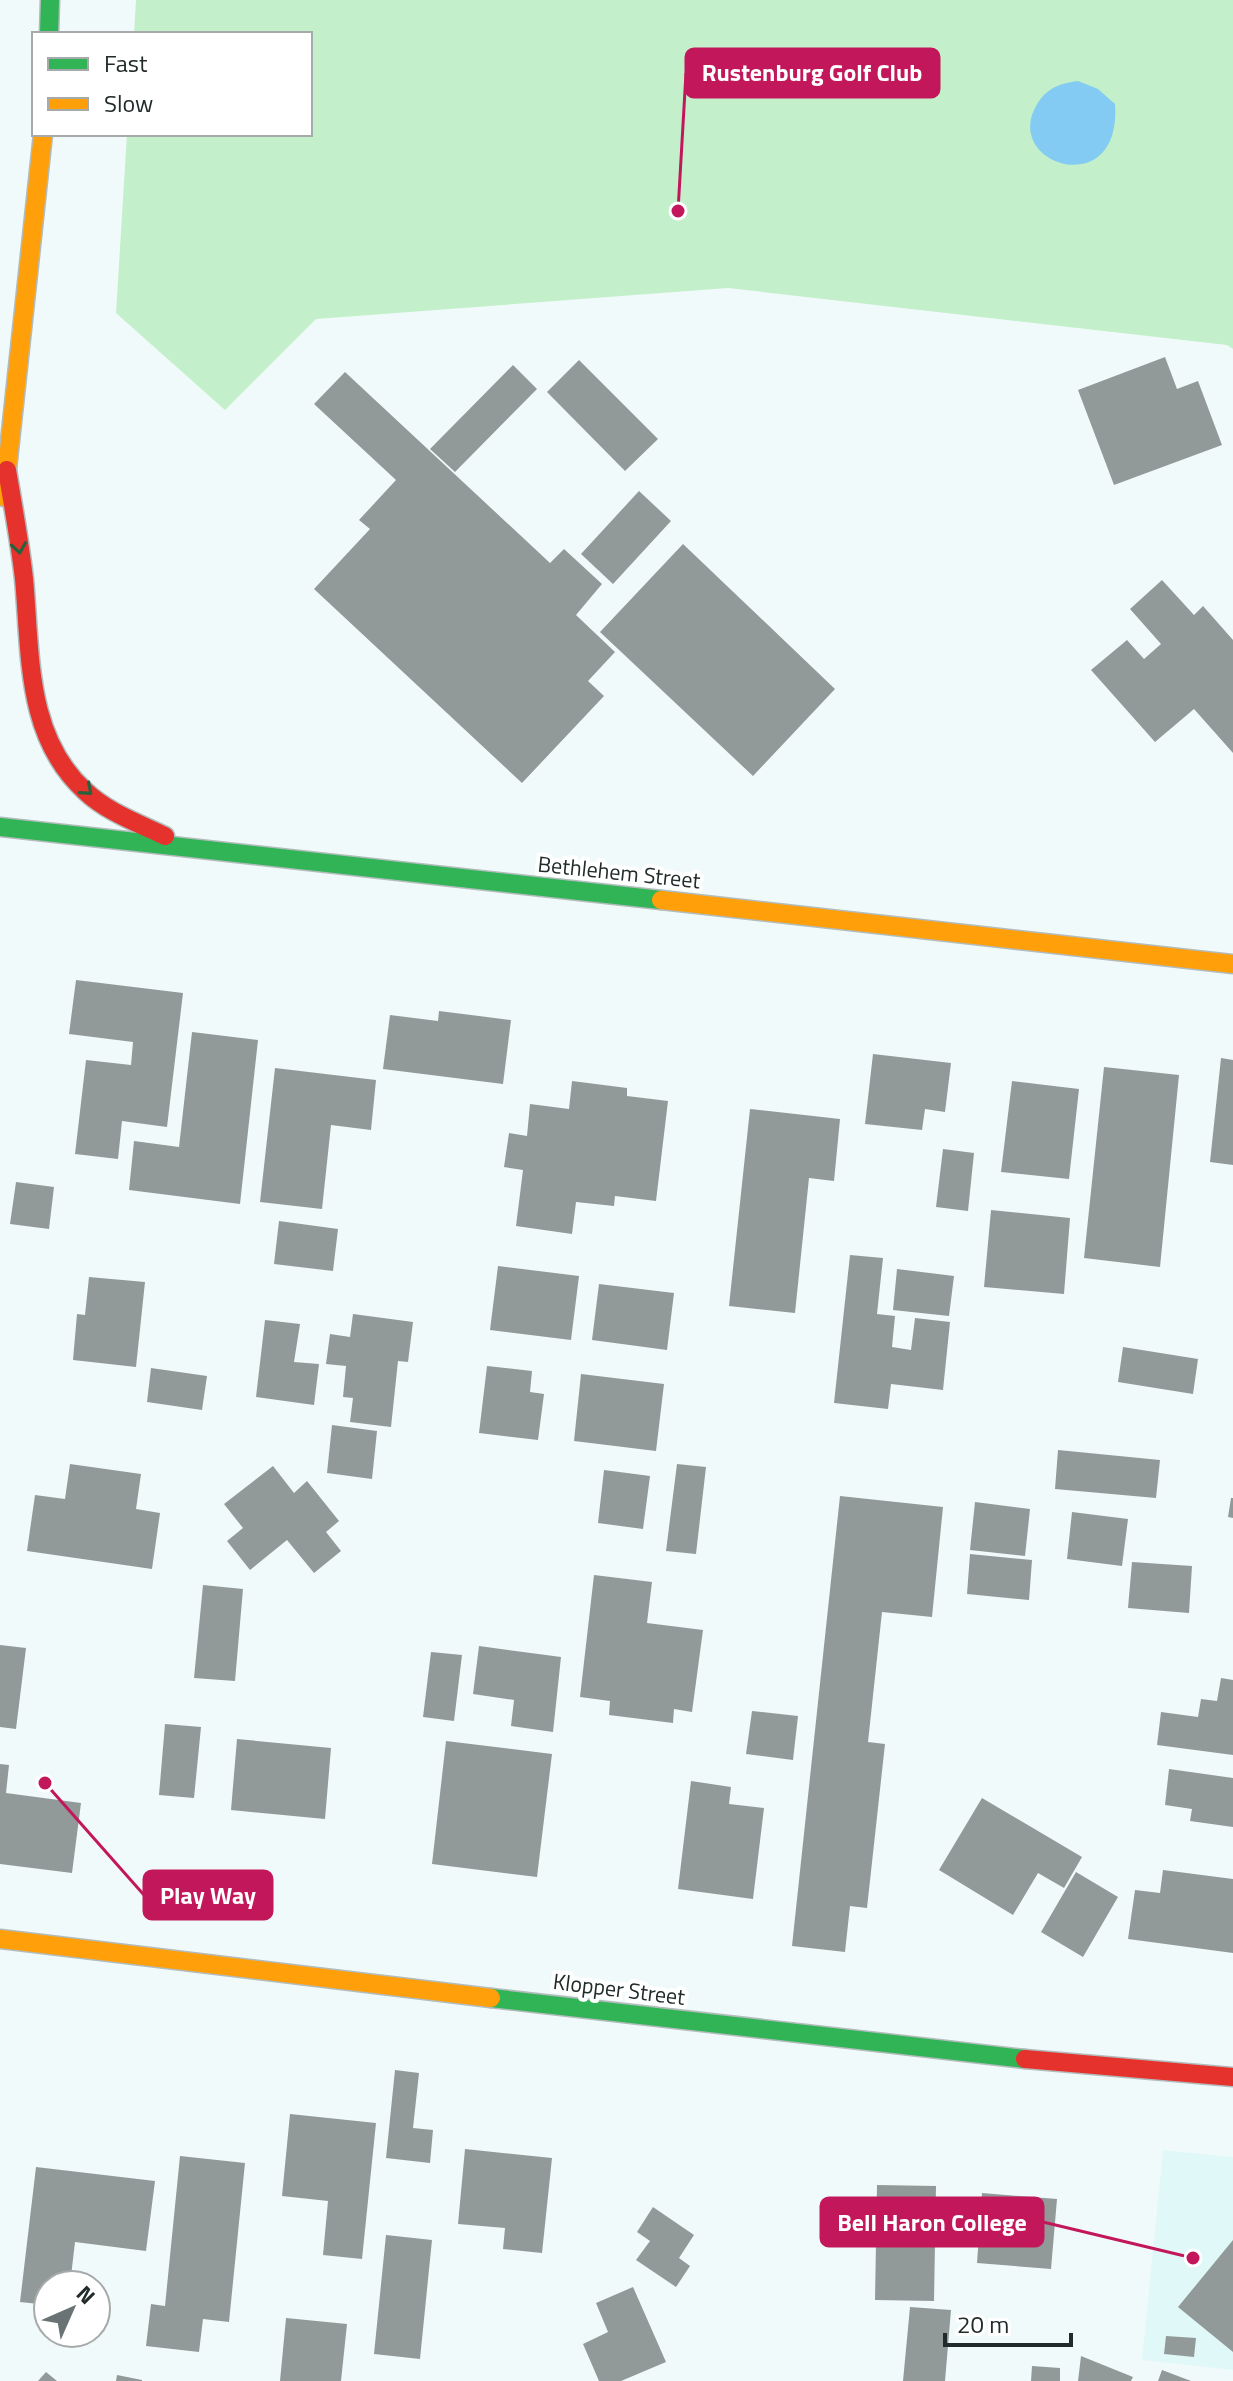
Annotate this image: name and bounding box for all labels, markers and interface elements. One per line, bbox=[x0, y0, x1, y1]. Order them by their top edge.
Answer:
legend bbox=[32, 32, 312, 136]
text: Fast bbox=[104, 45, 148, 81]
callout: Rustenburg Golf Club bbox=[686, 49, 939, 97]
text: Rustenburg Golf Club bbox=[702, 54, 922, 90]
text: Slow bbox=[104, 85, 153, 121]
one-way arrow bbox=[10, 541, 27, 554]
one-way arrow bbox=[77, 780, 92, 795]
street label: Bethlehem Street bbox=[536, 847, 702, 897]
callout: Play Way bbox=[144, 1871, 272, 1919]
text: Play Way bbox=[160, 1877, 256, 1913]
street label: Klopper Street bbox=[551, 1964, 687, 2014]
callout: Bell Haron College bbox=[821, 2198, 1043, 2246]
text: Bell Haron College bbox=[837, 2204, 1027, 2240]
north arrow bbox=[32, 2269, 112, 2349]
text: N bbox=[69, 2277, 104, 2312]
scale bar bbox=[945, 2297, 1071, 2347]
text: 20 m bbox=[957, 2306, 1009, 2342]

